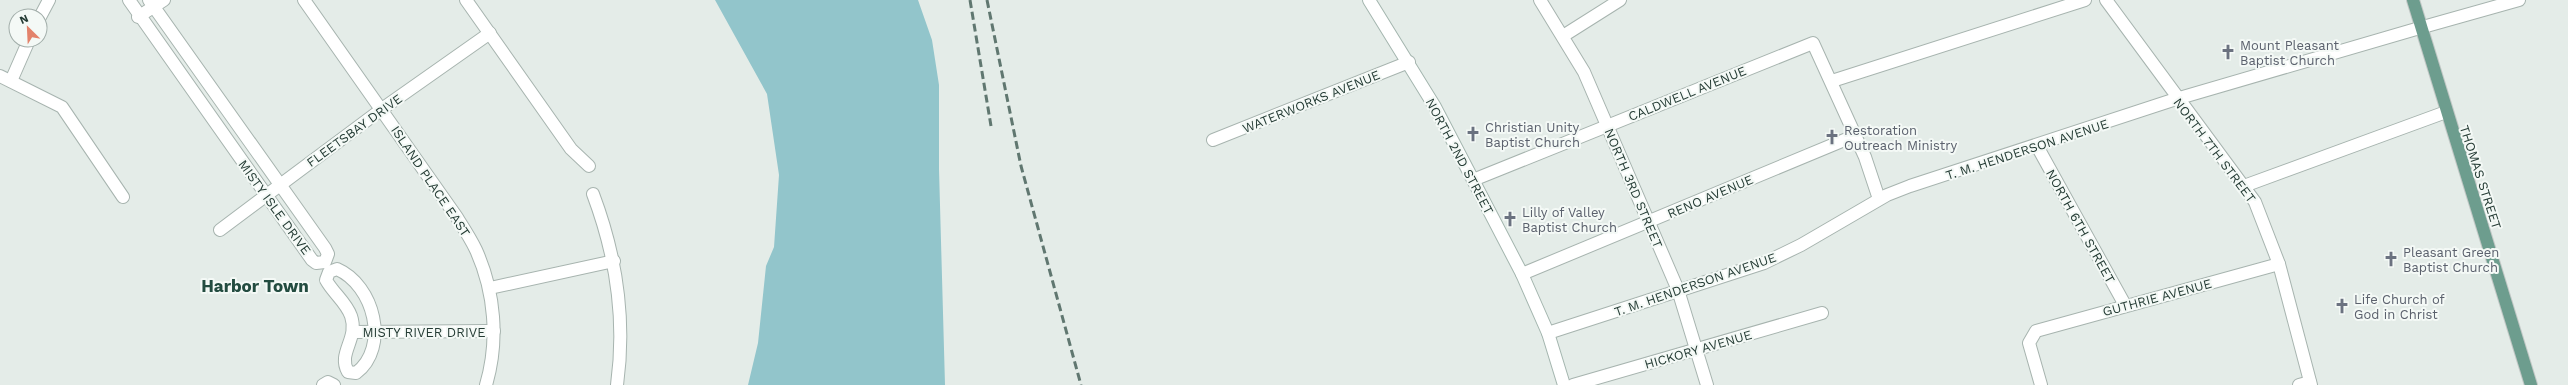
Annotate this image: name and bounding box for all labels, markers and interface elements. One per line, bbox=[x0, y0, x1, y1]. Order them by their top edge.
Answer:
north arrow bbox=[8, 8, 48, 48]
text: N bbox=[18, 12, 31, 27]
place label: Mount Pleasant Baptist Church bbox=[2240, 38, 2340, 68]
church icon: Mount Pleasant Baptist Church bbox=[2219, 43, 2237, 61]
street label: CALDWELL AVENUE bbox=[1626, 63, 1748, 124]
street label: WATERWORKS AVENUE bbox=[1240, 67, 1382, 136]
street label: FLEETSBAY DRIVE bbox=[304, 91, 405, 170]
street label: NORTH 7TH STREET bbox=[2170, 95, 2259, 206]
street label: NORTH 2ND STREET bbox=[1423, 96, 1497, 217]
street label: T. M. HENDERSON AVENUE bbox=[1944, 116, 2110, 183]
place label: Christian Unity Baptist Church bbox=[1485, 120, 1580, 150]
street label: ISLAND PLACE EAST bbox=[388, 123, 473, 240]
place label: Restoration Outreach Ministry bbox=[1844, 123, 1958, 153]
street label: THOMAS STREET bbox=[2457, 123, 2504, 231]
church icon: Christian Unity Baptist Church bbox=[1464, 125, 1482, 143]
street label: NORTH 3RD STREET bbox=[1602, 126, 1666, 250]
church icon: Restoration Outreach Ministry bbox=[1823, 128, 1841, 146]
street label: MISTY ISLE DRIVE bbox=[235, 157, 314, 258]
street label: NORTH 6TH STREET bbox=[2043, 167, 2118, 286]
street label: RENO AVENUE bbox=[1665, 172, 1755, 221]
place label: Lilly of Valley Baptist Church bbox=[1522, 205, 1617, 235]
church icon: Lilly of Valley Baptist Church bbox=[1501, 210, 1519, 228]
place label: Pleasant Green Baptist Church bbox=[2403, 245, 2499, 275]
street label: T. M. HENDERSON AVENUE bbox=[1612, 250, 1778, 319]
church icon: Pleasant Green Baptist Church bbox=[2382, 250, 2400, 268]
district label: Harbor Town bbox=[201, 276, 309, 296]
street label: GUTHRIE AVENUE bbox=[2101, 276, 2213, 319]
place label: Life Church of God in Christ bbox=[2354, 292, 2445, 322]
church icon: Life Church of God in Christ bbox=[2333, 297, 2351, 315]
street label: MISTY RIVER DRIVE bbox=[363, 325, 485, 340]
street label: HICKORY AVENUE bbox=[1643, 327, 1754, 372]

